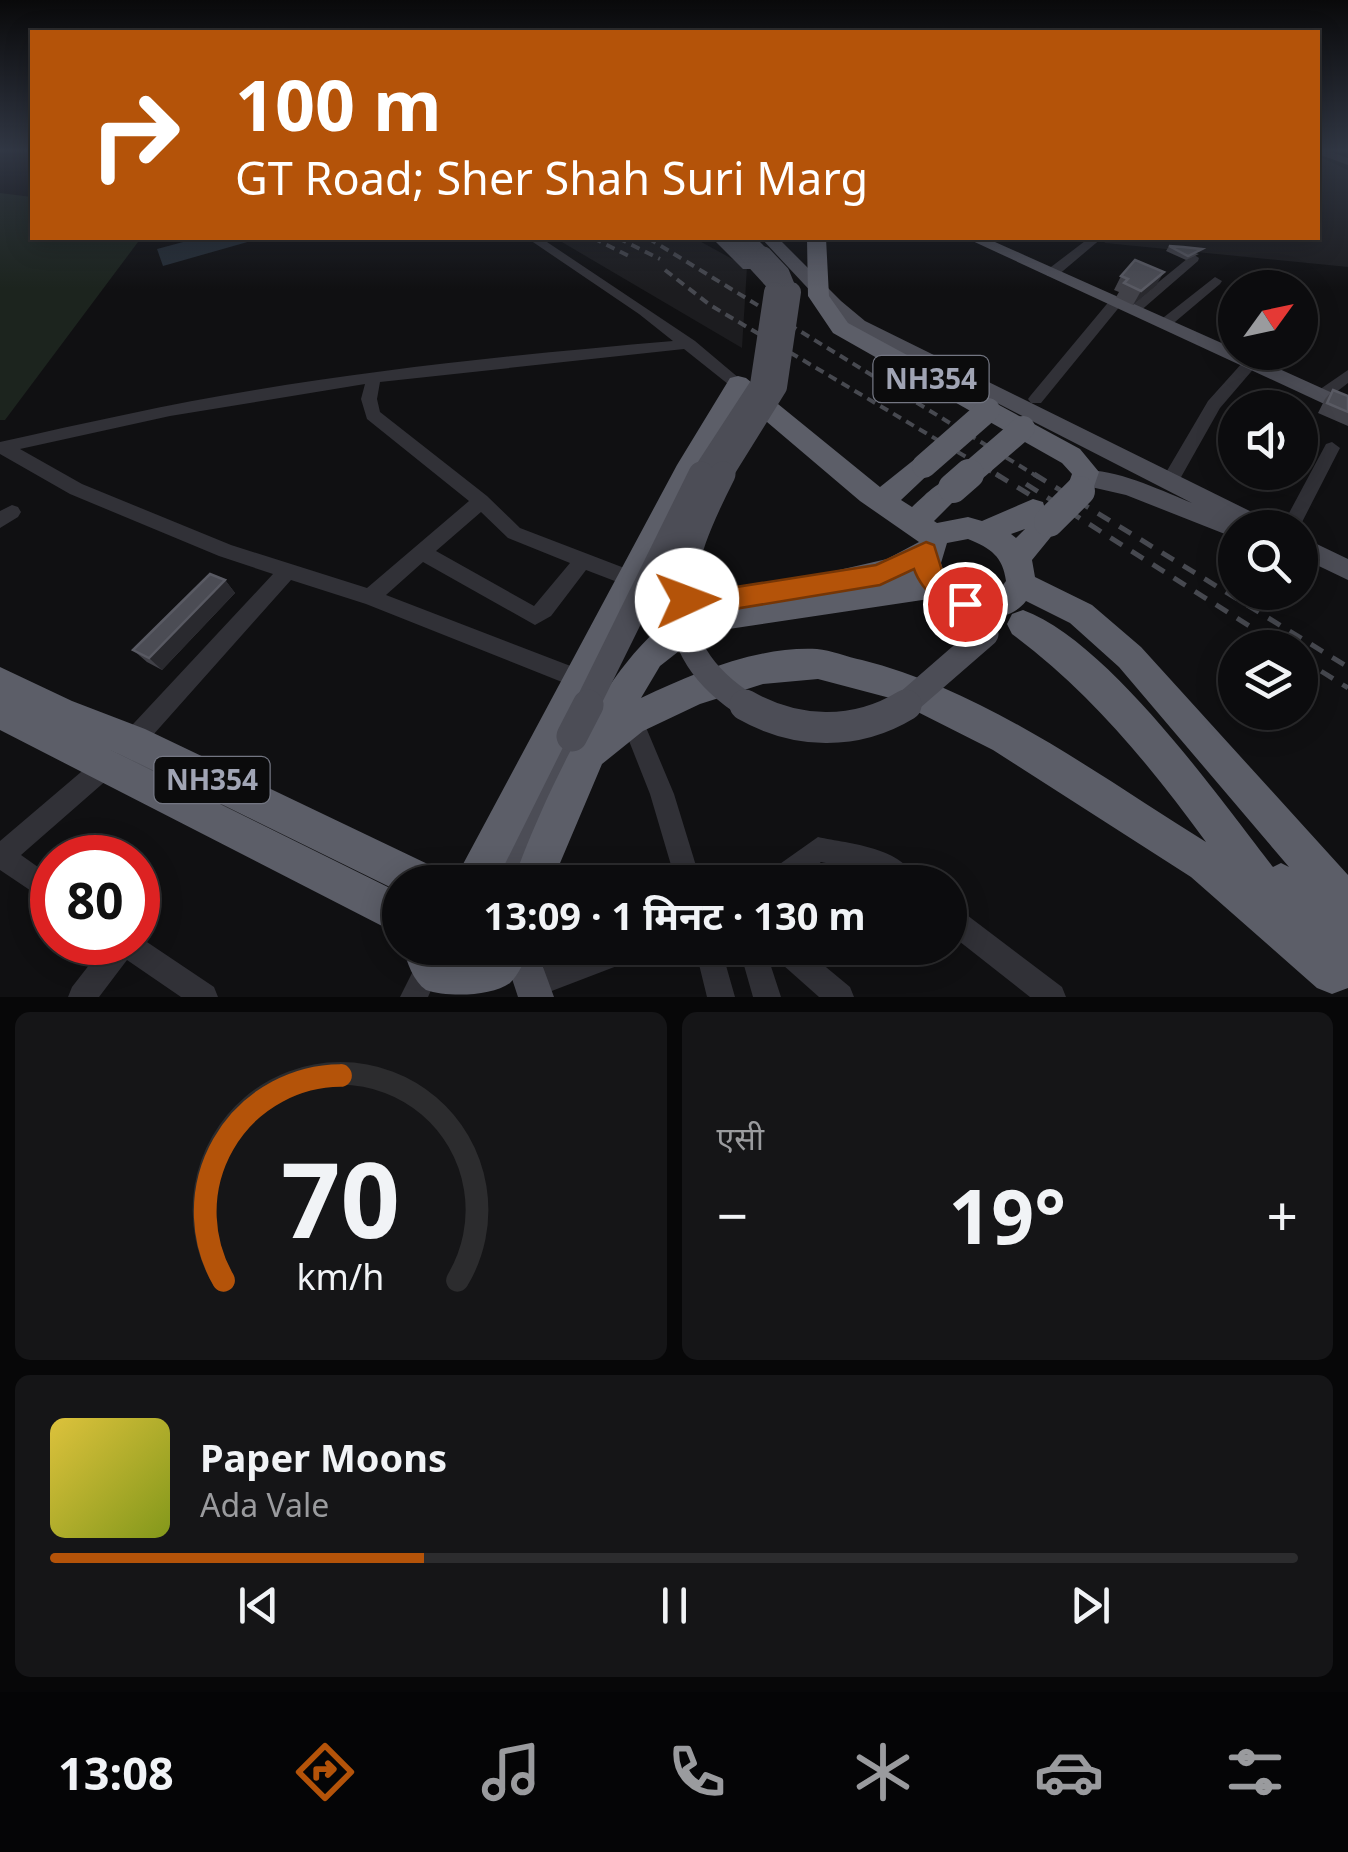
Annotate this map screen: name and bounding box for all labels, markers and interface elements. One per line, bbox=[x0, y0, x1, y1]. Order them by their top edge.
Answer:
text: 100 m bbox=[235, 56, 442, 152]
icon: right bbox=[70, 70, 200, 200]
text: GT Road; Sher Shah Suri Marg bbox=[235, 147, 868, 208]
north arrow bbox=[1218, 270, 1318, 370]
map controls bbox=[1218, 270, 1318, 730]
road number: NH354 bbox=[874, 356, 988, 402]
button: sound bbox=[1218, 390, 1318, 490]
button: search bbox=[1218, 510, 1318, 610]
position arrow bbox=[635, 548, 739, 652]
pin bbox=[923, 562, 1008, 647]
icon: arrive bbox=[938, 577, 993, 632]
button: layers bbox=[1218, 630, 1318, 730]
road number: NH354 bbox=[154, 757, 270, 803]
speed limit sign: 80 bbox=[30, 835, 160, 965]
text: 13:09 · 1 मिनट · 130 m bbox=[483, 889, 866, 941]
text: एसी bbox=[717, 1116, 764, 1159]
text: 70 bbox=[281, 1127, 400, 1268]
text: 19° bbox=[948, 1164, 1066, 1266]
text: − bbox=[717, 1177, 748, 1252]
text: + bbox=[1267, 1177, 1298, 1252]
text: km/h bbox=[297, 1252, 385, 1300]
text: Paper Moons bbox=[200, 1431, 447, 1483]
text: Ada Vale bbox=[200, 1483, 329, 1526]
icon: previous bbox=[231, 1578, 286, 1633]
icon: pause bbox=[647, 1578, 702, 1633]
icon: next bbox=[1063, 1578, 1118, 1633]
icon: directions bbox=[290, 1737, 360, 1807]
icon: music bbox=[476, 1737, 546, 1807]
icon: phone bbox=[662, 1737, 732, 1807]
icon: climate bbox=[848, 1737, 918, 1807]
icon: car bbox=[1034, 1737, 1104, 1807]
icon: filters bbox=[1220, 1737, 1290, 1807]
text: 13:08 bbox=[58, 1742, 174, 1803]

